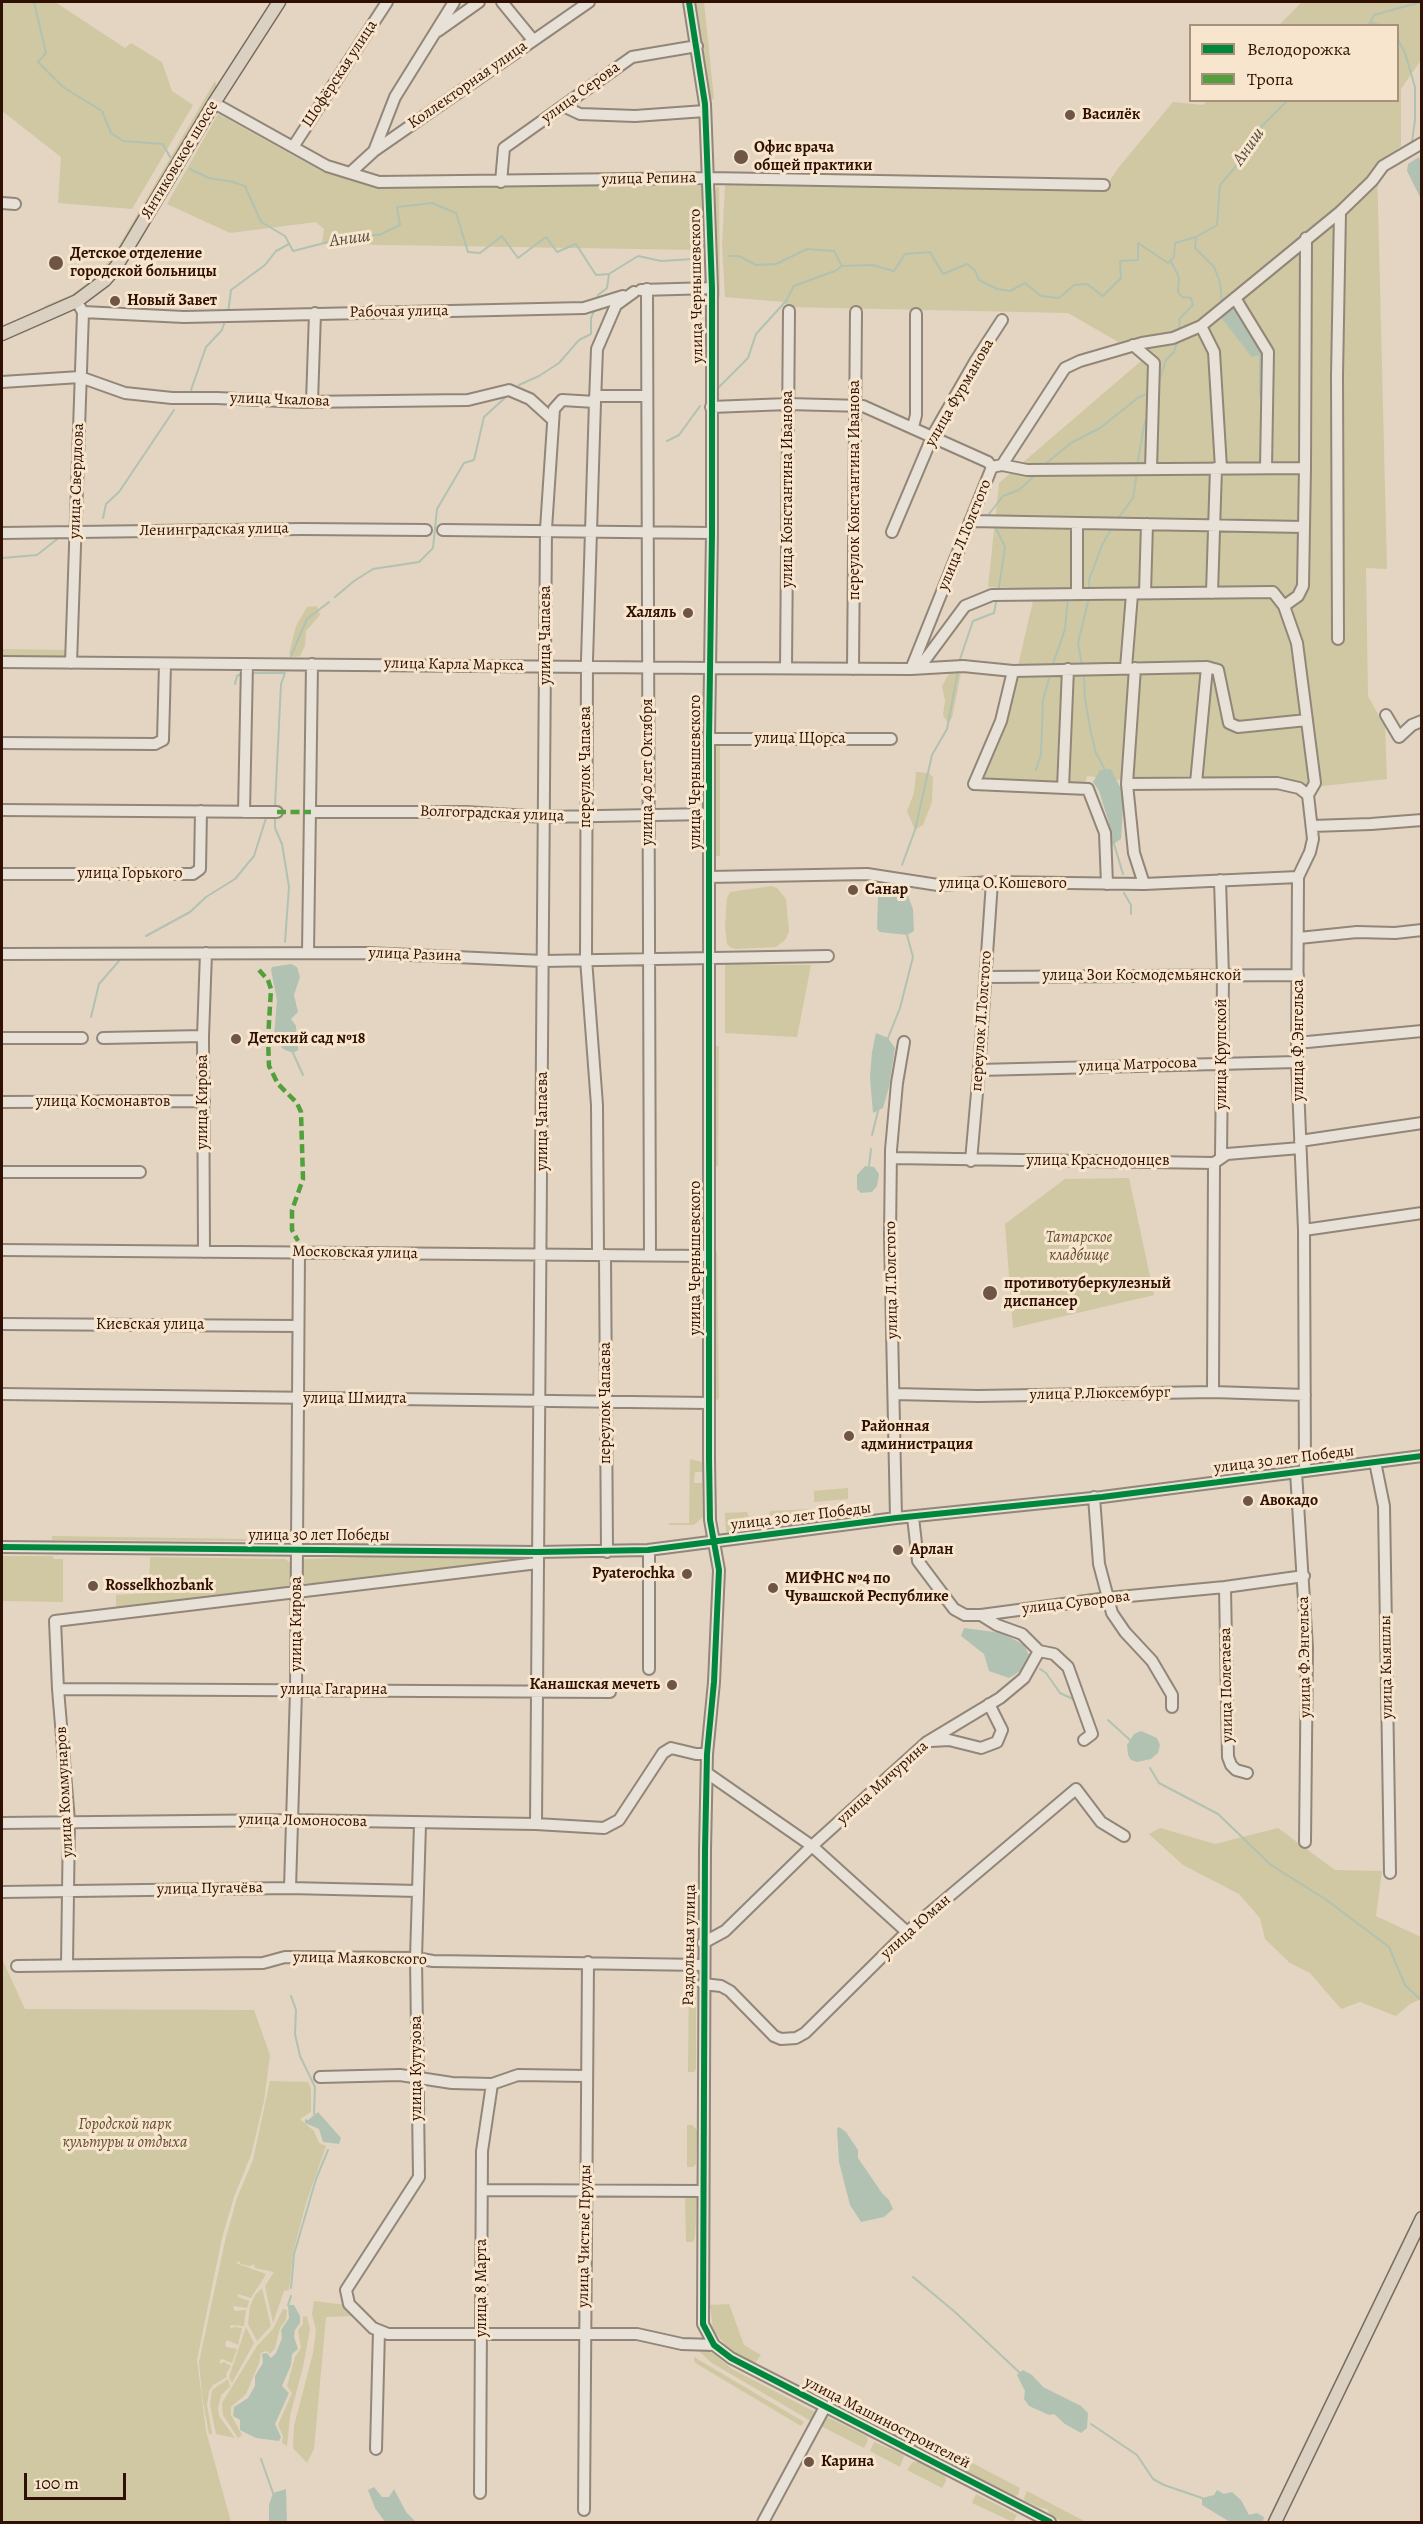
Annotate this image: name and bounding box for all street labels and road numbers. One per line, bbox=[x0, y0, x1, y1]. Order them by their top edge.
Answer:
street label: Шофёрская улица bbox=[298, 17, 382, 131]
street label: Коллекторная улица bbox=[405, 37, 531, 133]
street label: улица Серова bbox=[538, 58, 624, 128]
street label: Янтиковское шоссе bbox=[137, 97, 223, 223]
street label: улица Репина bbox=[602, 169, 696, 189]
street label: улица Чернышевского bbox=[686, 208, 708, 364]
street label: Рабочая улица bbox=[349, 302, 449, 322]
street label: улица Фурманова bbox=[921, 336, 999, 450]
street label: переулок Константина Иванова bbox=[845, 380, 865, 600]
street label: улица Чкалова bbox=[230, 389, 330, 411]
street label: улица Константина Иванова bbox=[778, 390, 798, 588]
street label: улица Свердлова bbox=[65, 423, 89, 539]
street label: улица Л.Толстого bbox=[934, 477, 996, 593]
street label: Ленинградская улица bbox=[139, 519, 289, 541]
street label: улица Чапаева bbox=[536, 585, 556, 685]
street label: улица Карла Маркса bbox=[384, 654, 524, 676]
street label: улица Чернышевского bbox=[686, 695, 706, 849]
street label: улица 40 лет Октября bbox=[638, 699, 658, 845]
street label: переулок Чапаева bbox=[576, 706, 596, 828]
street label: улица Щорса bbox=[754, 729, 846, 749]
street label: Волгоградская улица bbox=[419, 802, 565, 826]
street label: улица Горького bbox=[77, 864, 183, 884]
street label: улица О.Кошевого bbox=[939, 874, 1067, 894]
street label: улица Разина bbox=[368, 944, 462, 966]
street label: переулок Л.Толстого bbox=[968, 950, 996, 1092]
street label: улица Зои Космодемьянской bbox=[1043, 966, 1241, 986]
street label: улица Ф.Энгельса bbox=[1289, 979, 1309, 1101]
street label: улица Крупской bbox=[1212, 999, 1232, 1109]
street label: улица Матросова bbox=[1079, 1053, 1197, 1077]
street label: улица Кирова bbox=[193, 1054, 213, 1150]
street label: улица Чапаева bbox=[533, 1071, 553, 1171]
street label: улица Космонавтов bbox=[36, 1092, 170, 1112]
street label: улица Краснодонцев bbox=[1026, 1151, 1170, 1171]
street label: улица Чернышевского bbox=[686, 1181, 706, 1335]
street label: улица Л.Толстого bbox=[881, 1221, 903, 1339]
street label: Московская улица bbox=[292, 1242, 418, 1264]
street label: Киевская улица bbox=[96, 1315, 204, 1335]
street label: переулок Чапаева bbox=[596, 1342, 616, 1464]
street label: улица Р.Люксембург bbox=[1029, 1383, 1171, 1405]
street label: улица Шмидта bbox=[303, 1389, 407, 1409]
street label: улица 30 лет Победы bbox=[1213, 1442, 1355, 1478]
street label: улица 30 лет Победы bbox=[730, 1499, 872, 1535]
street label: улица 30 лет Победы bbox=[248, 1526, 390, 1546]
street label: улица Кирова bbox=[287, 1576, 307, 1672]
street label: улица Суворова bbox=[1021, 1587, 1131, 1619]
street label: улица Ф.Энгельса bbox=[1294, 1596, 1316, 1718]
street label: улица Кыяшлы bbox=[1376, 1615, 1398, 1719]
street label: улица Полетаева bbox=[1216, 1627, 1238, 1743]
street label: улица Гагарина bbox=[281, 1680, 387, 1700]
street label: улица Коммунаров bbox=[52, 1726, 78, 1858]
street label: улица Мичурина bbox=[833, 1737, 933, 1829]
street label: улица Ломоносова bbox=[239, 1810, 367, 1832]
street label: улица Пугачёва bbox=[157, 1878, 263, 1900]
street label: Раздольная улица bbox=[679, 1884, 701, 2006]
street label: улица Юман bbox=[877, 1891, 955, 1963]
street label: улица Маяковского bbox=[293, 1948, 427, 1970]
street label: улица Кутузова bbox=[407, 2015, 427, 2121]
street label: улица Чистые Пруды bbox=[574, 2164, 596, 2308]
street label: улица 8 Марта bbox=[472, 2239, 492, 2337]
street label: улица Машиностроителей bbox=[801, 2373, 973, 2473]

